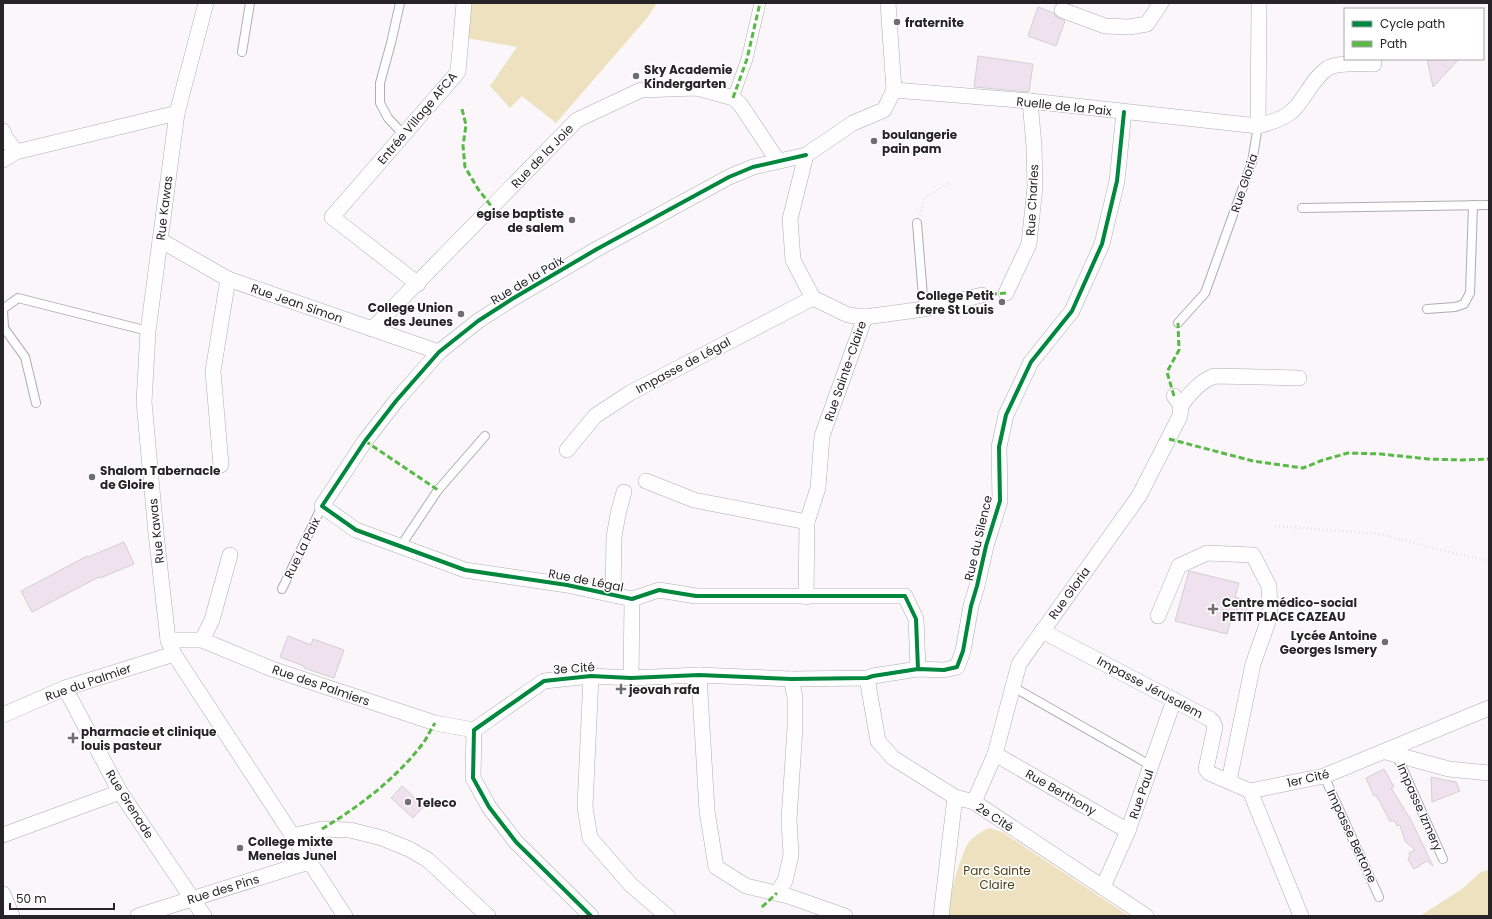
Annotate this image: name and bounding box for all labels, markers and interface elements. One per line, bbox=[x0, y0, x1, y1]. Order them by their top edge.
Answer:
legend bbox=[1344, 8, 1484, 60]
place label: fraternite bbox=[905, 14, 965, 31]
text: Cycle path bbox=[1380, 15, 1445, 32]
marker: fraternite bbox=[892, 17, 902, 27]
text: Path bbox=[1380, 35, 1407, 52]
place label: Sky Academie Kindergarten bbox=[644, 61, 733, 92]
street label: Entrée Village AFCA bbox=[373, 68, 461, 168]
marker: Sky Academie Kindergarten bbox=[631, 71, 641, 81]
street label: Ruelle de la Paix bbox=[1015, 93, 1113, 119]
street label: Rue de la Joie bbox=[507, 120, 577, 192]
place label: boulangerie pain pam bbox=[882, 126, 958, 157]
marker: boulangerie pain pam bbox=[869, 136, 879, 146]
street label: Rue Gloria bbox=[1226, 151, 1262, 215]
street label: Rue Charles bbox=[1022, 164, 1042, 236]
street label: Rue Kawas bbox=[152, 175, 176, 241]
place label: egise baptiste de salem bbox=[476, 205, 565, 236]
marker: egise baptiste de salem bbox=[567, 215, 577, 225]
street label: Rue de la Paix bbox=[487, 251, 567, 309]
street label: Rue Jean Simon bbox=[249, 279, 345, 327]
place label: College Petit frere St Louis bbox=[916, 287, 994, 318]
marker: College Petit frere St Louis bbox=[997, 297, 1007, 307]
place label: College Union des Jeunes bbox=[368, 299, 453, 330]
marker: College Union des Jeunes bbox=[456, 309, 466, 319]
street label: Rue Sainte-Claire bbox=[820, 319, 870, 423]
street label: Impasse de Légal bbox=[633, 333, 734, 397]
place label: Shalom Tabernacle de Gloire bbox=[100, 462, 221, 493]
marker: Shalom Tabernacle de Gloire bbox=[87, 472, 97, 482]
street label: Rue du Silence bbox=[960, 493, 996, 583]
street label: Rue Kawas bbox=[144, 498, 168, 564]
street label: Rue La Paix bbox=[280, 514, 324, 581]
street label: Rue Gloria bbox=[1044, 563, 1094, 623]
street label: Rue de Légal bbox=[547, 564, 625, 596]
place label: Centre médico-social PETIT PLACE CAZEAU bbox=[1222, 594, 1357, 625]
marker: Centre médico-social PETIT PLACE CAZEAU bbox=[1207, 603, 1219, 615]
place label: Lycée Antoine Georges Ismery bbox=[1280, 627, 1378, 658]
marker: Lycée Antoine Georges Ismery bbox=[1380, 637, 1390, 647]
street label: Impasse Jérusalem bbox=[1094, 652, 1206, 722]
street label: 3e Cité bbox=[553, 658, 595, 678]
street label: Rue du Palmier bbox=[43, 659, 134, 705]
street label: Rue des Palmiers bbox=[270, 660, 372, 710]
place label: jeovah rafa bbox=[628, 681, 700, 698]
marker: jeovah rafa bbox=[616, 684, 626, 694]
place label: pharmacie et clinique louis pasteur bbox=[81, 723, 217, 754]
marker: pharmacie et clinique louis pasteur bbox=[68, 733, 78, 743]
street label: Impasse Izmery bbox=[1393, 761, 1447, 854]
street label: Rue Berthony bbox=[1023, 765, 1100, 819]
street label: 1er Cité bbox=[1285, 765, 1331, 791]
street label: Rue Grenade bbox=[102, 766, 158, 842]
street label: Rue Paul bbox=[1125, 767, 1157, 821]
street label: Impasse Bertone bbox=[1323, 787, 1381, 885]
place label: Teleco bbox=[416, 794, 457, 811]
marker: Teleco bbox=[403, 797, 413, 807]
street label: 2e Cité bbox=[973, 799, 1017, 835]
place label: College mixte Menelas Junel bbox=[248, 833, 337, 864]
marker: College mixte Menelas Junel bbox=[235, 843, 245, 853]
park label: Parc Sainte Claire bbox=[963, 862, 1031, 893]
street label: Rue des Pins bbox=[185, 870, 261, 908]
scale bar bbox=[10, 885, 114, 911]
text: 50 m bbox=[16, 890, 47, 907]

